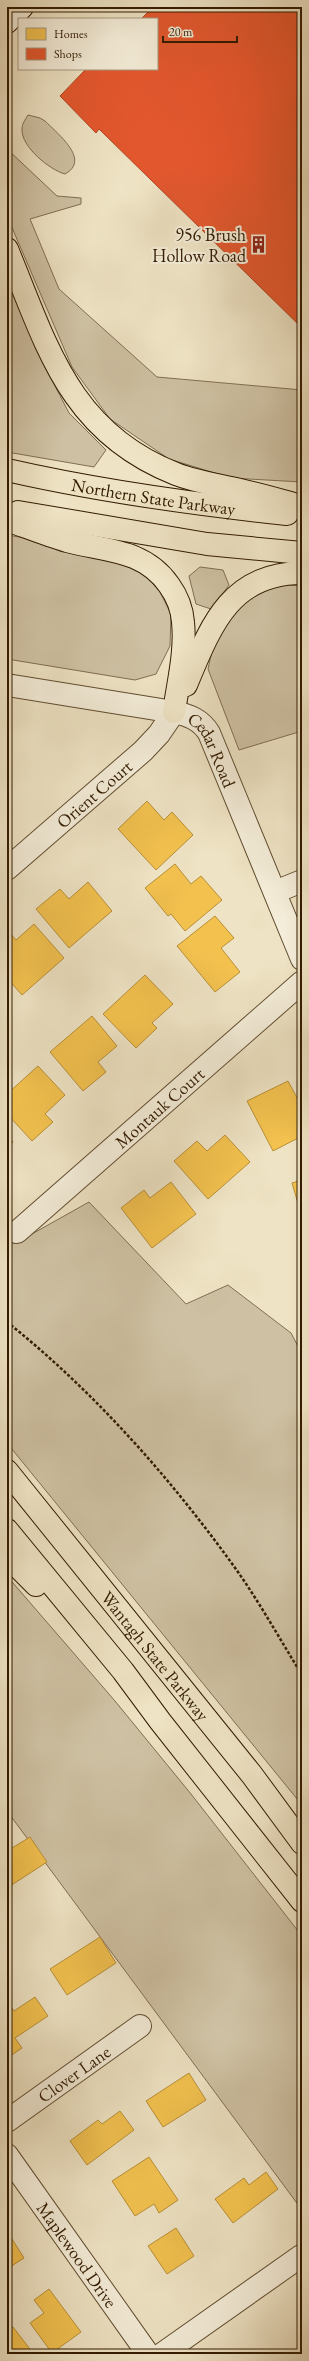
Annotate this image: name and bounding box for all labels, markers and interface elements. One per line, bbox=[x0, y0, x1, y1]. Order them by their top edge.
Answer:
legend bbox=[18, 18, 158, 70]
scale bar bbox=[163, 18, 237, 44]
text: 20 m bbox=[169, 24, 193, 40]
text: Homes bbox=[54, 26, 88, 42]
text: Shops bbox=[54, 46, 82, 62]
place label: 956 Brush Hollow Road bbox=[152, 223, 247, 267]
building icon: 956 Brush Hollow Road bbox=[249, 234, 269, 254]
street label: Northern State Parkway bbox=[70, 472, 237, 520]
street label: Cedar Road bbox=[184, 706, 242, 791]
street label: Orient Court bbox=[51, 754, 137, 833]
street label: Montauk Court bbox=[110, 1062, 209, 1153]
street label: Wantagh State Parkway bbox=[97, 1586, 215, 1725]
street label: Clover Lane bbox=[33, 2040, 115, 2107]
street label: Maplewood Drive bbox=[32, 2197, 123, 2312]

